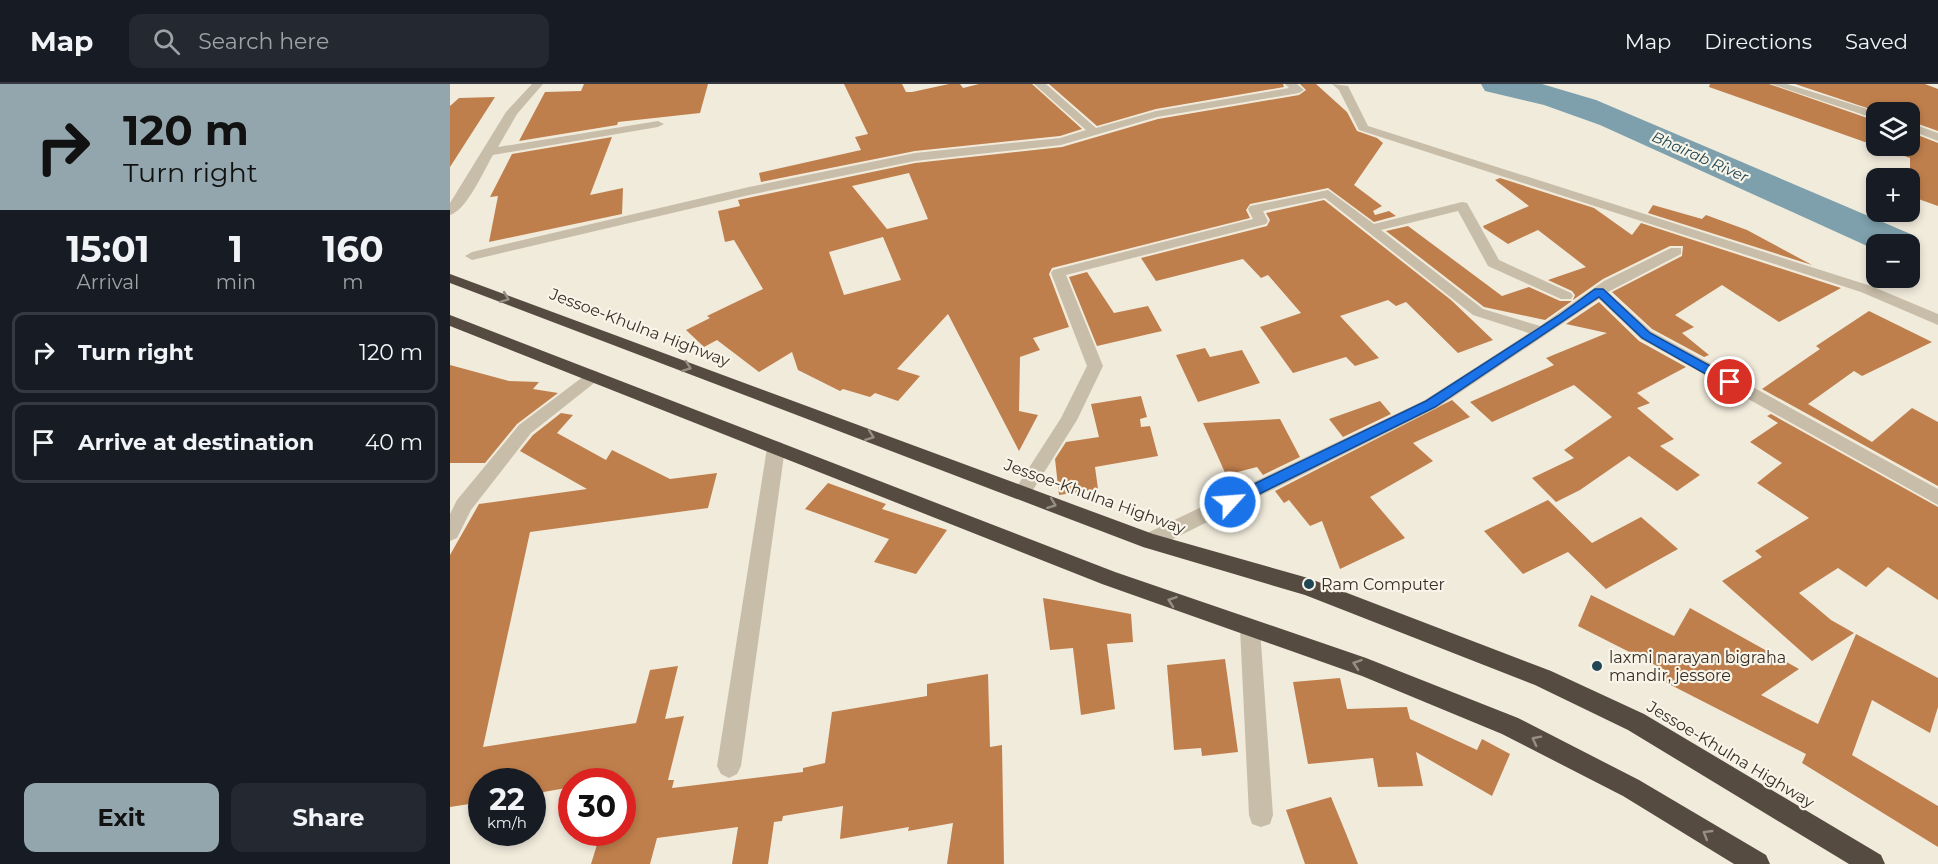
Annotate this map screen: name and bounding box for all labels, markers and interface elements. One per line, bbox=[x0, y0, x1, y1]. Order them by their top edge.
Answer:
search box bbox=[129, 14, 549, 68]
text: Map bbox=[30, 24, 93, 58]
icon: search bbox=[150, 25, 183, 58]
text: Search here bbox=[198, 28, 329, 55]
text: Map bbox=[1625, 29, 1671, 54]
text: Directions bbox=[1704, 29, 1812, 54]
text: Saved bbox=[1845, 29, 1908, 54]
map controls bbox=[1866, 102, 1920, 288]
button: layers bbox=[1866, 102, 1920, 156]
text: 120 m bbox=[123, 104, 249, 156]
icon: right bbox=[24, 108, 102, 186]
water label: Bhairab River bbox=[1649, 127, 1752, 187]
text: Turn right bbox=[123, 156, 258, 189]
button: + bbox=[1866, 168, 1920, 222]
text: 15:01 bbox=[66, 227, 150, 271]
text: 1 bbox=[229, 227, 243, 271]
text: 160 bbox=[322, 227, 384, 271]
button: − bbox=[1866, 234, 1920, 288]
text: Arrival bbox=[76, 270, 139, 294]
text: min bbox=[216, 270, 256, 294]
text: m bbox=[342, 270, 364, 294]
street label: Jessoe-Khulna Highway bbox=[546, 284, 733, 371]
one-way arrow bbox=[499, 291, 510, 304]
icon: right bbox=[27, 336, 60, 369]
text: Turn right bbox=[78, 339, 193, 366]
text: 120 m bbox=[359, 339, 423, 366]
pin bbox=[1704, 356, 1755, 407]
one-way arrow bbox=[681, 360, 692, 372]
icon: arrive bbox=[1713, 365, 1746, 398]
icon: arrive bbox=[27, 426, 60, 459]
one-way arrow bbox=[864, 428, 875, 441]
text: Arrive at destination bbox=[78, 429, 314, 456]
text: 40 m bbox=[365, 429, 423, 456]
street label: Jessoe-Khulna Highway bbox=[1001, 454, 1188, 538]
position arrow bbox=[1198, 470, 1262, 534]
one-way arrow bbox=[1046, 497, 1057, 509]
place label: Ram Computer bbox=[1321, 575, 1445, 594]
marker: Ram Computer bbox=[1302, 577, 1316, 591]
one-way arrow bbox=[1167, 595, 1178, 608]
place label: laxmi narayan bigraha mandir, jessore bbox=[1609, 648, 1786, 685]
one-way arrow bbox=[1352, 659, 1363, 672]
marker: laxmi narayan bigraha mandir, jessore bbox=[1590, 659, 1604, 673]
street label: Jessoe-Khulna Highway bbox=[1643, 696, 1818, 812]
one-way arrow bbox=[1532, 736, 1543, 747]
speed limit sign: 30 bbox=[558, 768, 636, 846]
text: 22 bbox=[489, 781, 525, 818]
button: Exit bbox=[24, 783, 219, 852]
button: Share bbox=[231, 783, 426, 852]
text: km/h bbox=[487, 813, 527, 832]
one-way arrow bbox=[1703, 830, 1713, 841]

